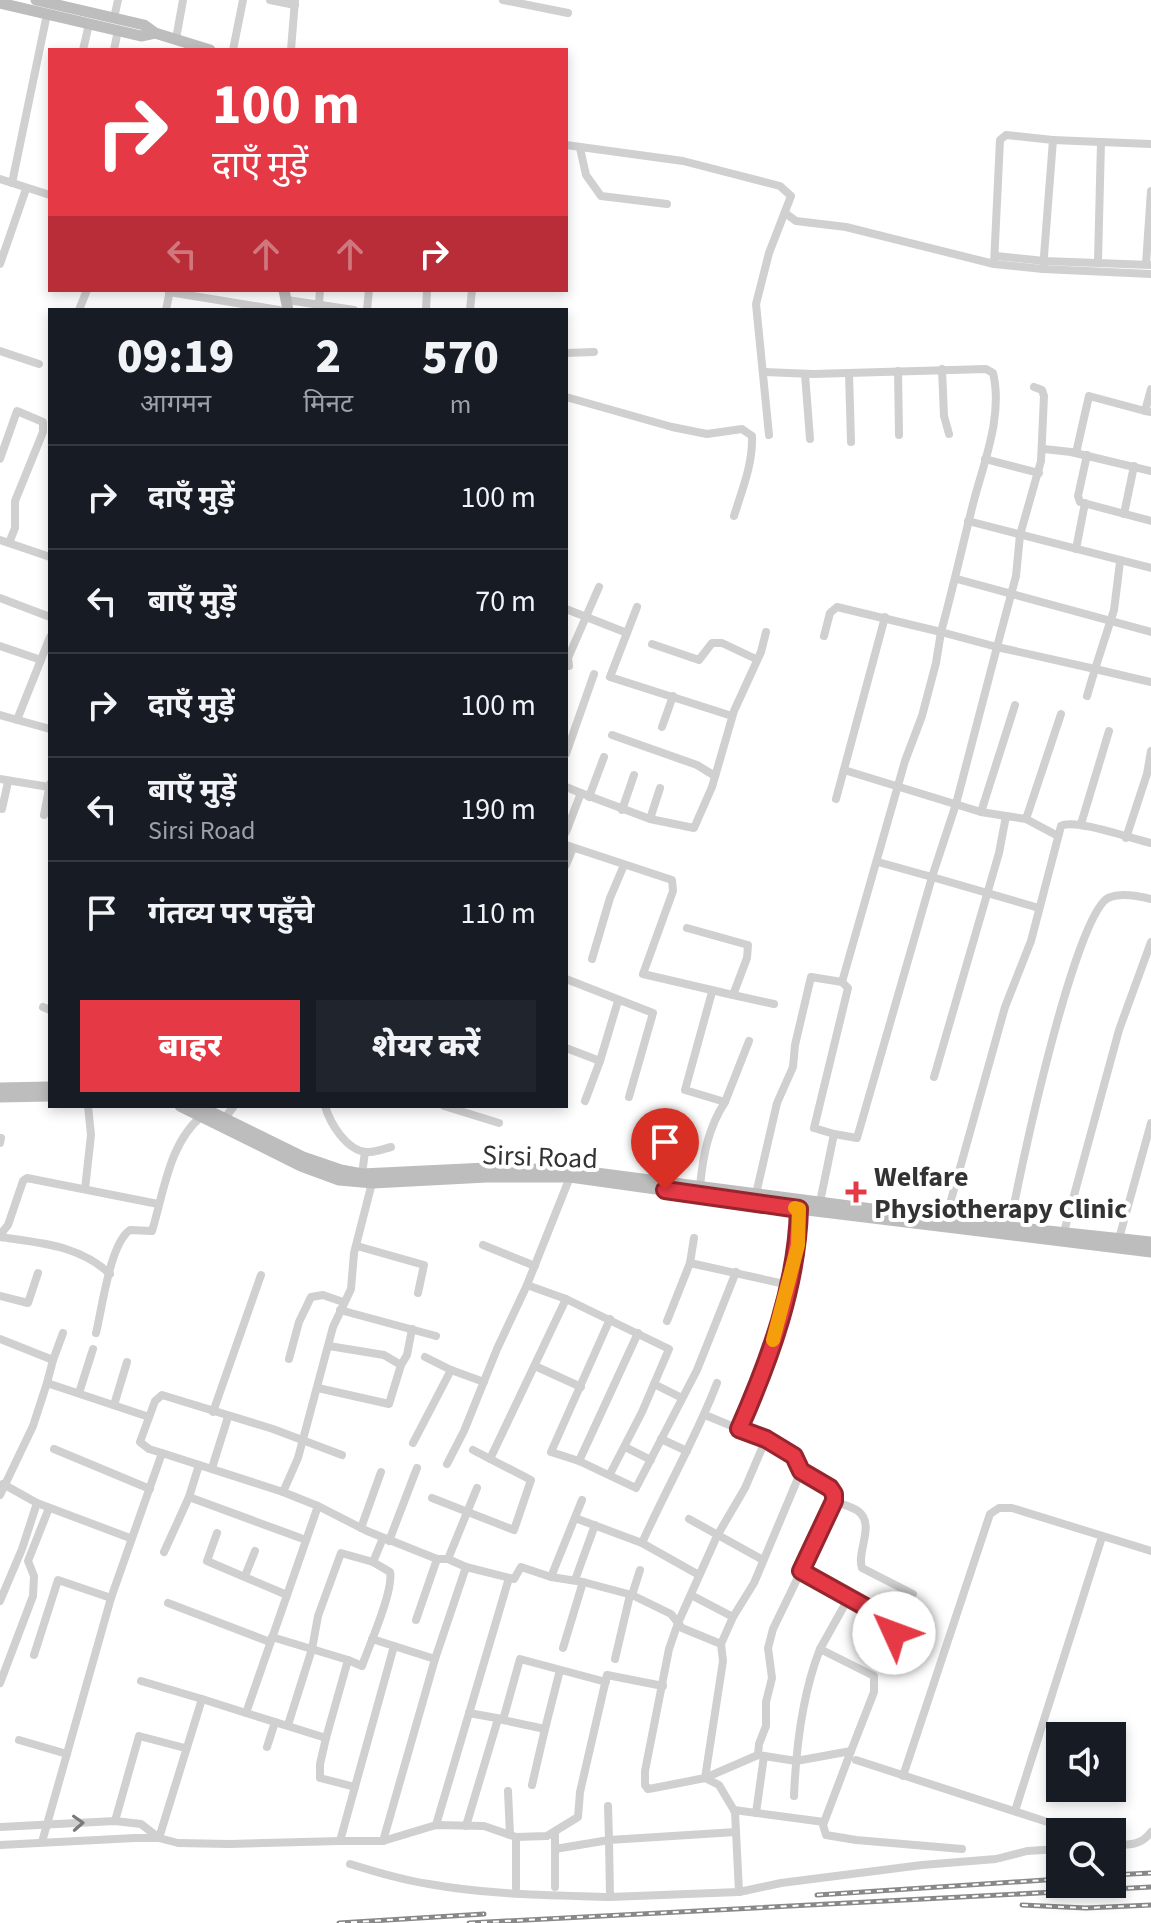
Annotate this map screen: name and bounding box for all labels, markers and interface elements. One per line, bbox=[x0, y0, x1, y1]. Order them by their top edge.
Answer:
text: 100 m bbox=[212, 66, 360, 145]
icon: right bbox=[80, 80, 184, 184]
text: दाएँ मुड़ें bbox=[212, 140, 308, 191]
icon: left bbox=[160, 232, 204, 276]
icon: ahead bbox=[244, 232, 288, 276]
icon: ahead bbox=[328, 232, 372, 276]
icon: right bbox=[412, 232, 456, 276]
text: 09:19 bbox=[117, 323, 234, 391]
text: 2 bbox=[315, 323, 341, 391]
text: 570 bbox=[422, 324, 499, 392]
text: आगमन bbox=[140, 385, 211, 422]
text: मिनट bbox=[303, 385, 353, 422]
text: m bbox=[450, 386, 471, 423]
icon: right bbox=[80, 475, 124, 519]
text: दाएँ मुड़ें bbox=[148, 476, 235, 519]
text: 100 m bbox=[460, 476, 536, 519]
icon: left bbox=[80, 579, 124, 623]
text: बाएँ मुड़ें bbox=[148, 580, 236, 623]
text: 70 m bbox=[475, 580, 536, 623]
icon: right bbox=[80, 683, 124, 727]
text: दाएँ मुड़ें bbox=[148, 684, 235, 727]
text: 100 m bbox=[460, 684, 536, 727]
text: बाएँ मुड़ें bbox=[148, 769, 236, 812]
icon: left bbox=[80, 787, 124, 831]
text: 190 m bbox=[460, 788, 536, 831]
text: Sirsi Road bbox=[148, 812, 256, 849]
icon: arrive bbox=[80, 891, 124, 935]
text: गंतव्य पर पहुँचे bbox=[148, 892, 314, 935]
text: 110 m bbox=[460, 892, 536, 935]
button: बाहर bbox=[80, 1000, 300, 1092]
button: शेयर करें bbox=[316, 1000, 536, 1092]
pin bbox=[631, 1108, 699, 1190]
icon: arrive bbox=[643, 1120, 687, 1164]
street label: Sirsi Road bbox=[481, 1135, 599, 1179]
place label: Welfare Physiotherapy Clinic bbox=[874, 1157, 1127, 1229]
marker: Welfare Physiotherapy Clinic bbox=[845, 1181, 867, 1203]
position arrow bbox=[852, 1591, 936, 1675]
map controls bbox=[1046, 1722, 1126, 1898]
button: sound bbox=[1046, 1722, 1126, 1802]
one-way arrow bbox=[72, 1815, 85, 1832]
button: search bbox=[1046, 1818, 1126, 1898]

